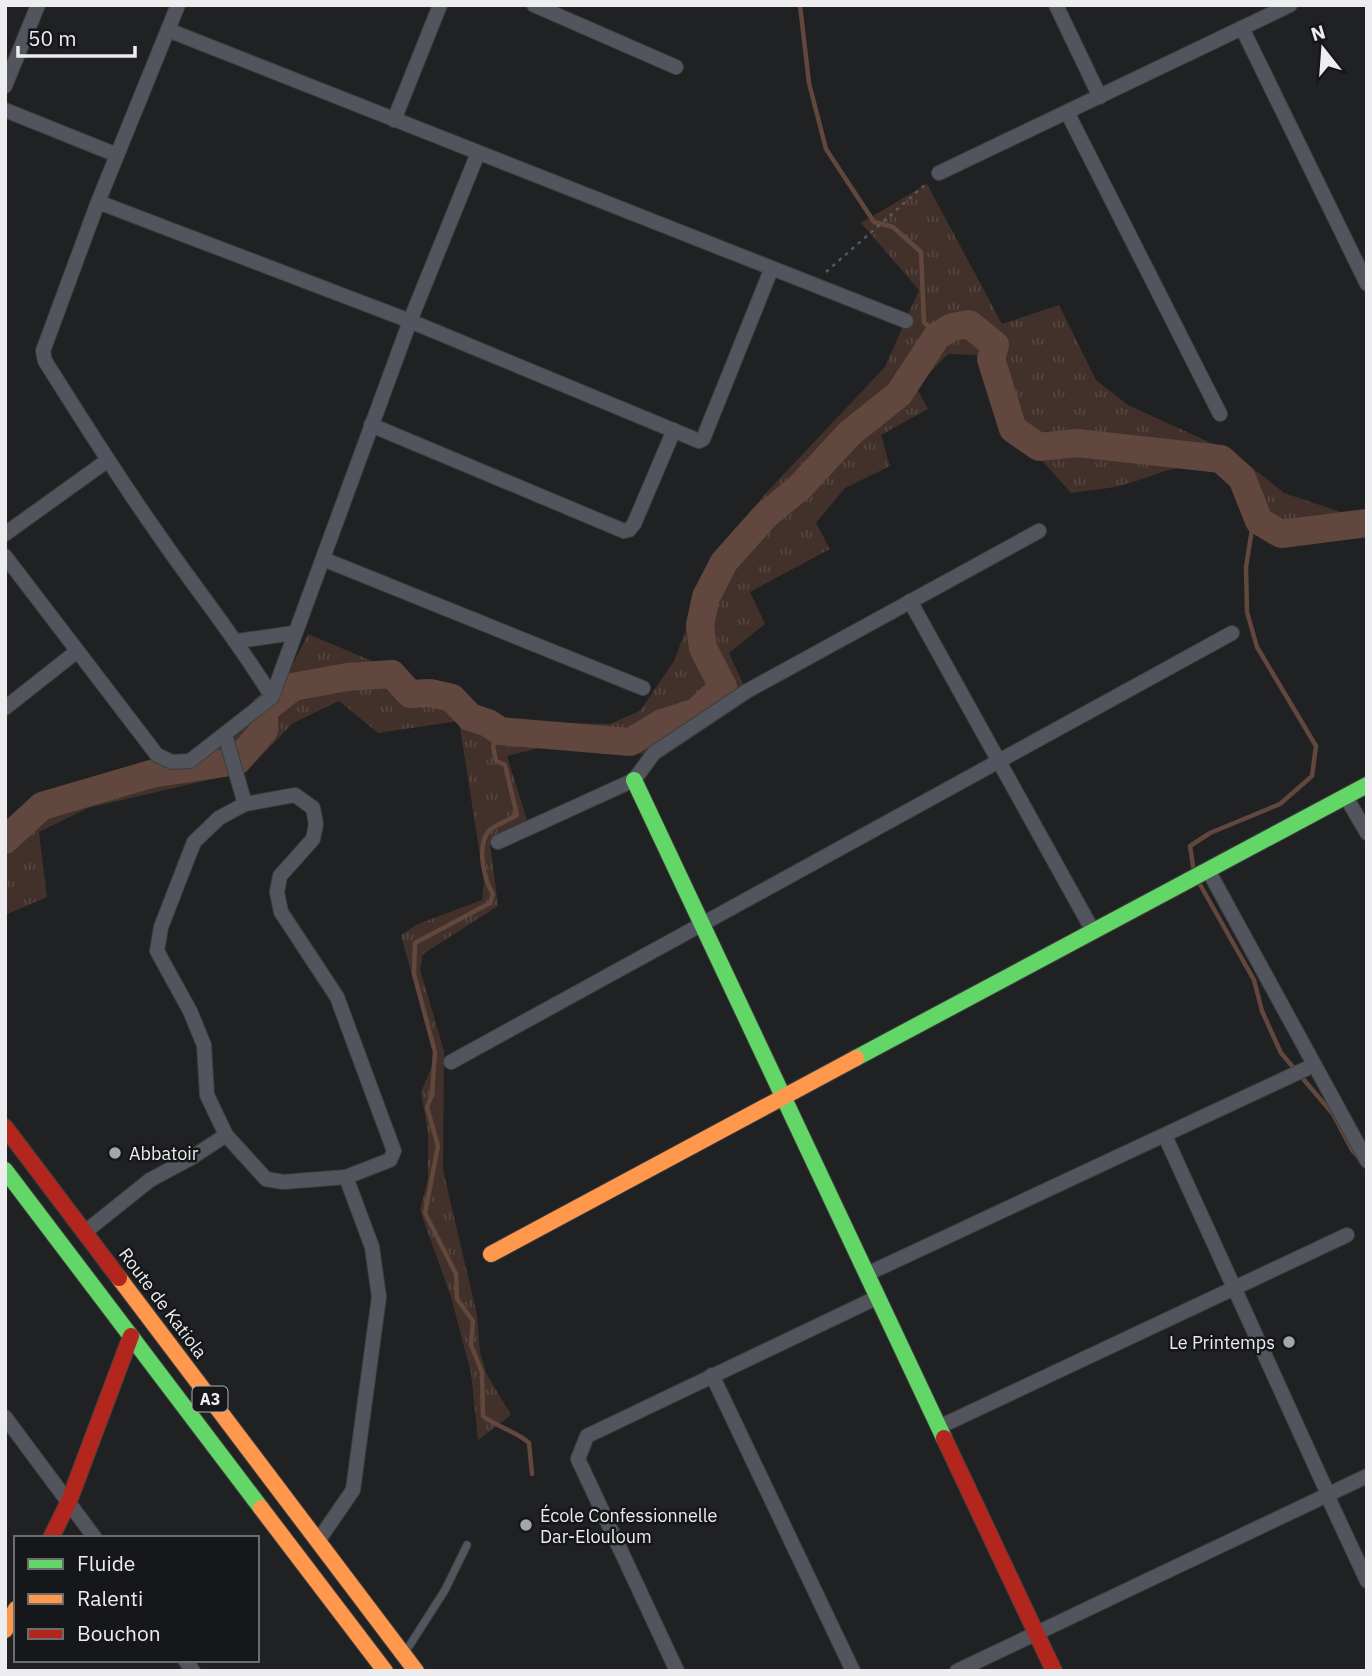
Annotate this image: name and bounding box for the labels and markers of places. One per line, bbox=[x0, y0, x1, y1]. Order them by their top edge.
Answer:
place label: Abbatoir bbox=[129, 1142, 199, 1165]
marker: Abbatoir bbox=[107, 1145, 123, 1161]
place label: Le Printemps bbox=[1169, 1331, 1275, 1354]
marker: Le Printemps bbox=[1281, 1334, 1297, 1350]
place label: École Confessionnelle Dar-Elouloum bbox=[540, 1504, 718, 1548]
marker: École Confessionnelle Dar-Elouloum bbox=[518, 1517, 534, 1533]

